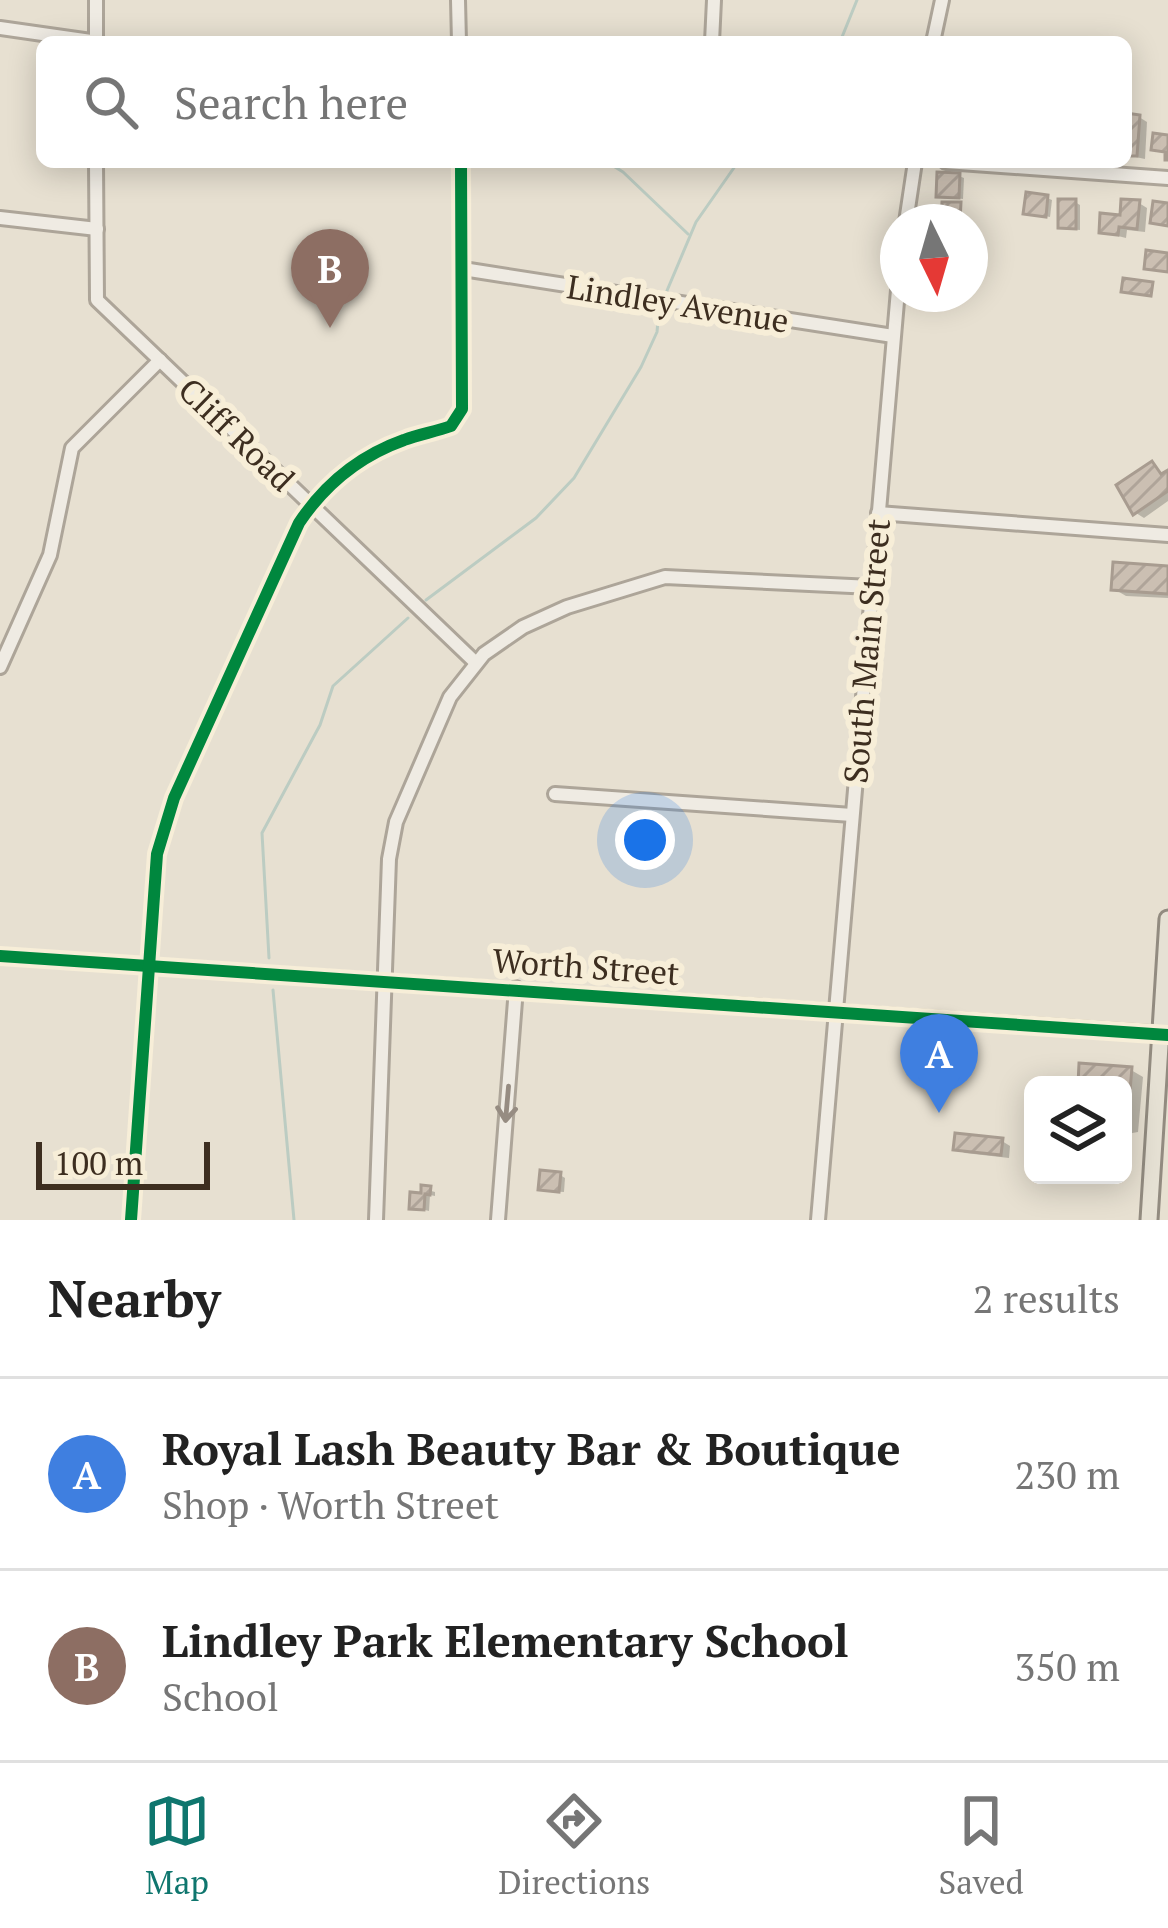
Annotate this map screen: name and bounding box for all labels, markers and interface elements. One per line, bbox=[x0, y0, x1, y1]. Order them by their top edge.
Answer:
search box bbox=[36, 36, 1132, 168]
icon: search bbox=[78, 69, 144, 135]
text: Search here bbox=[174, 72, 408, 132]
north arrow bbox=[880, 204, 988, 312]
pin: B bbox=[291, 229, 369, 328]
street label: Lindley Avenue bbox=[564, 264, 792, 342]
street label: Cliff Road bbox=[170, 368, 304, 500]
street label: South Main Street bbox=[833, 517, 899, 785]
your location bbox=[615, 810, 675, 870]
street label: Worth Street bbox=[491, 938, 681, 994]
pin: A bbox=[900, 1014, 978, 1113]
map controls bbox=[1024, 1076, 1132, 1184]
button: layers bbox=[1024, 1076, 1132, 1184]
one-way arrow bbox=[495, 1084, 518, 1123]
scale bar bbox=[36, 1136, 210, 1189]
text: 100 m bbox=[54, 1141, 143, 1184]
text: Nearby bbox=[48, 1264, 221, 1332]
text: 2 results bbox=[973, 1272, 1120, 1324]
text: Royal Lash Beauty Bar & Boutique bbox=[162, 1418, 901, 1478]
text: A bbox=[73, 1448, 101, 1500]
text: 230 m bbox=[1015, 1448, 1120, 1500]
text: Shop · Worth Street bbox=[162, 1478, 499, 1530]
text: Lindley Park Elementary School bbox=[162, 1610, 849, 1670]
text: B bbox=[74, 1640, 100, 1692]
text: 350 m bbox=[1015, 1640, 1120, 1692]
text: School bbox=[162, 1670, 279, 1722]
tab: Map bbox=[144, 1788, 210, 1903]
tab: Directions bbox=[498, 1788, 650, 1903]
tab: Saved bbox=[939, 1788, 1024, 1903]

